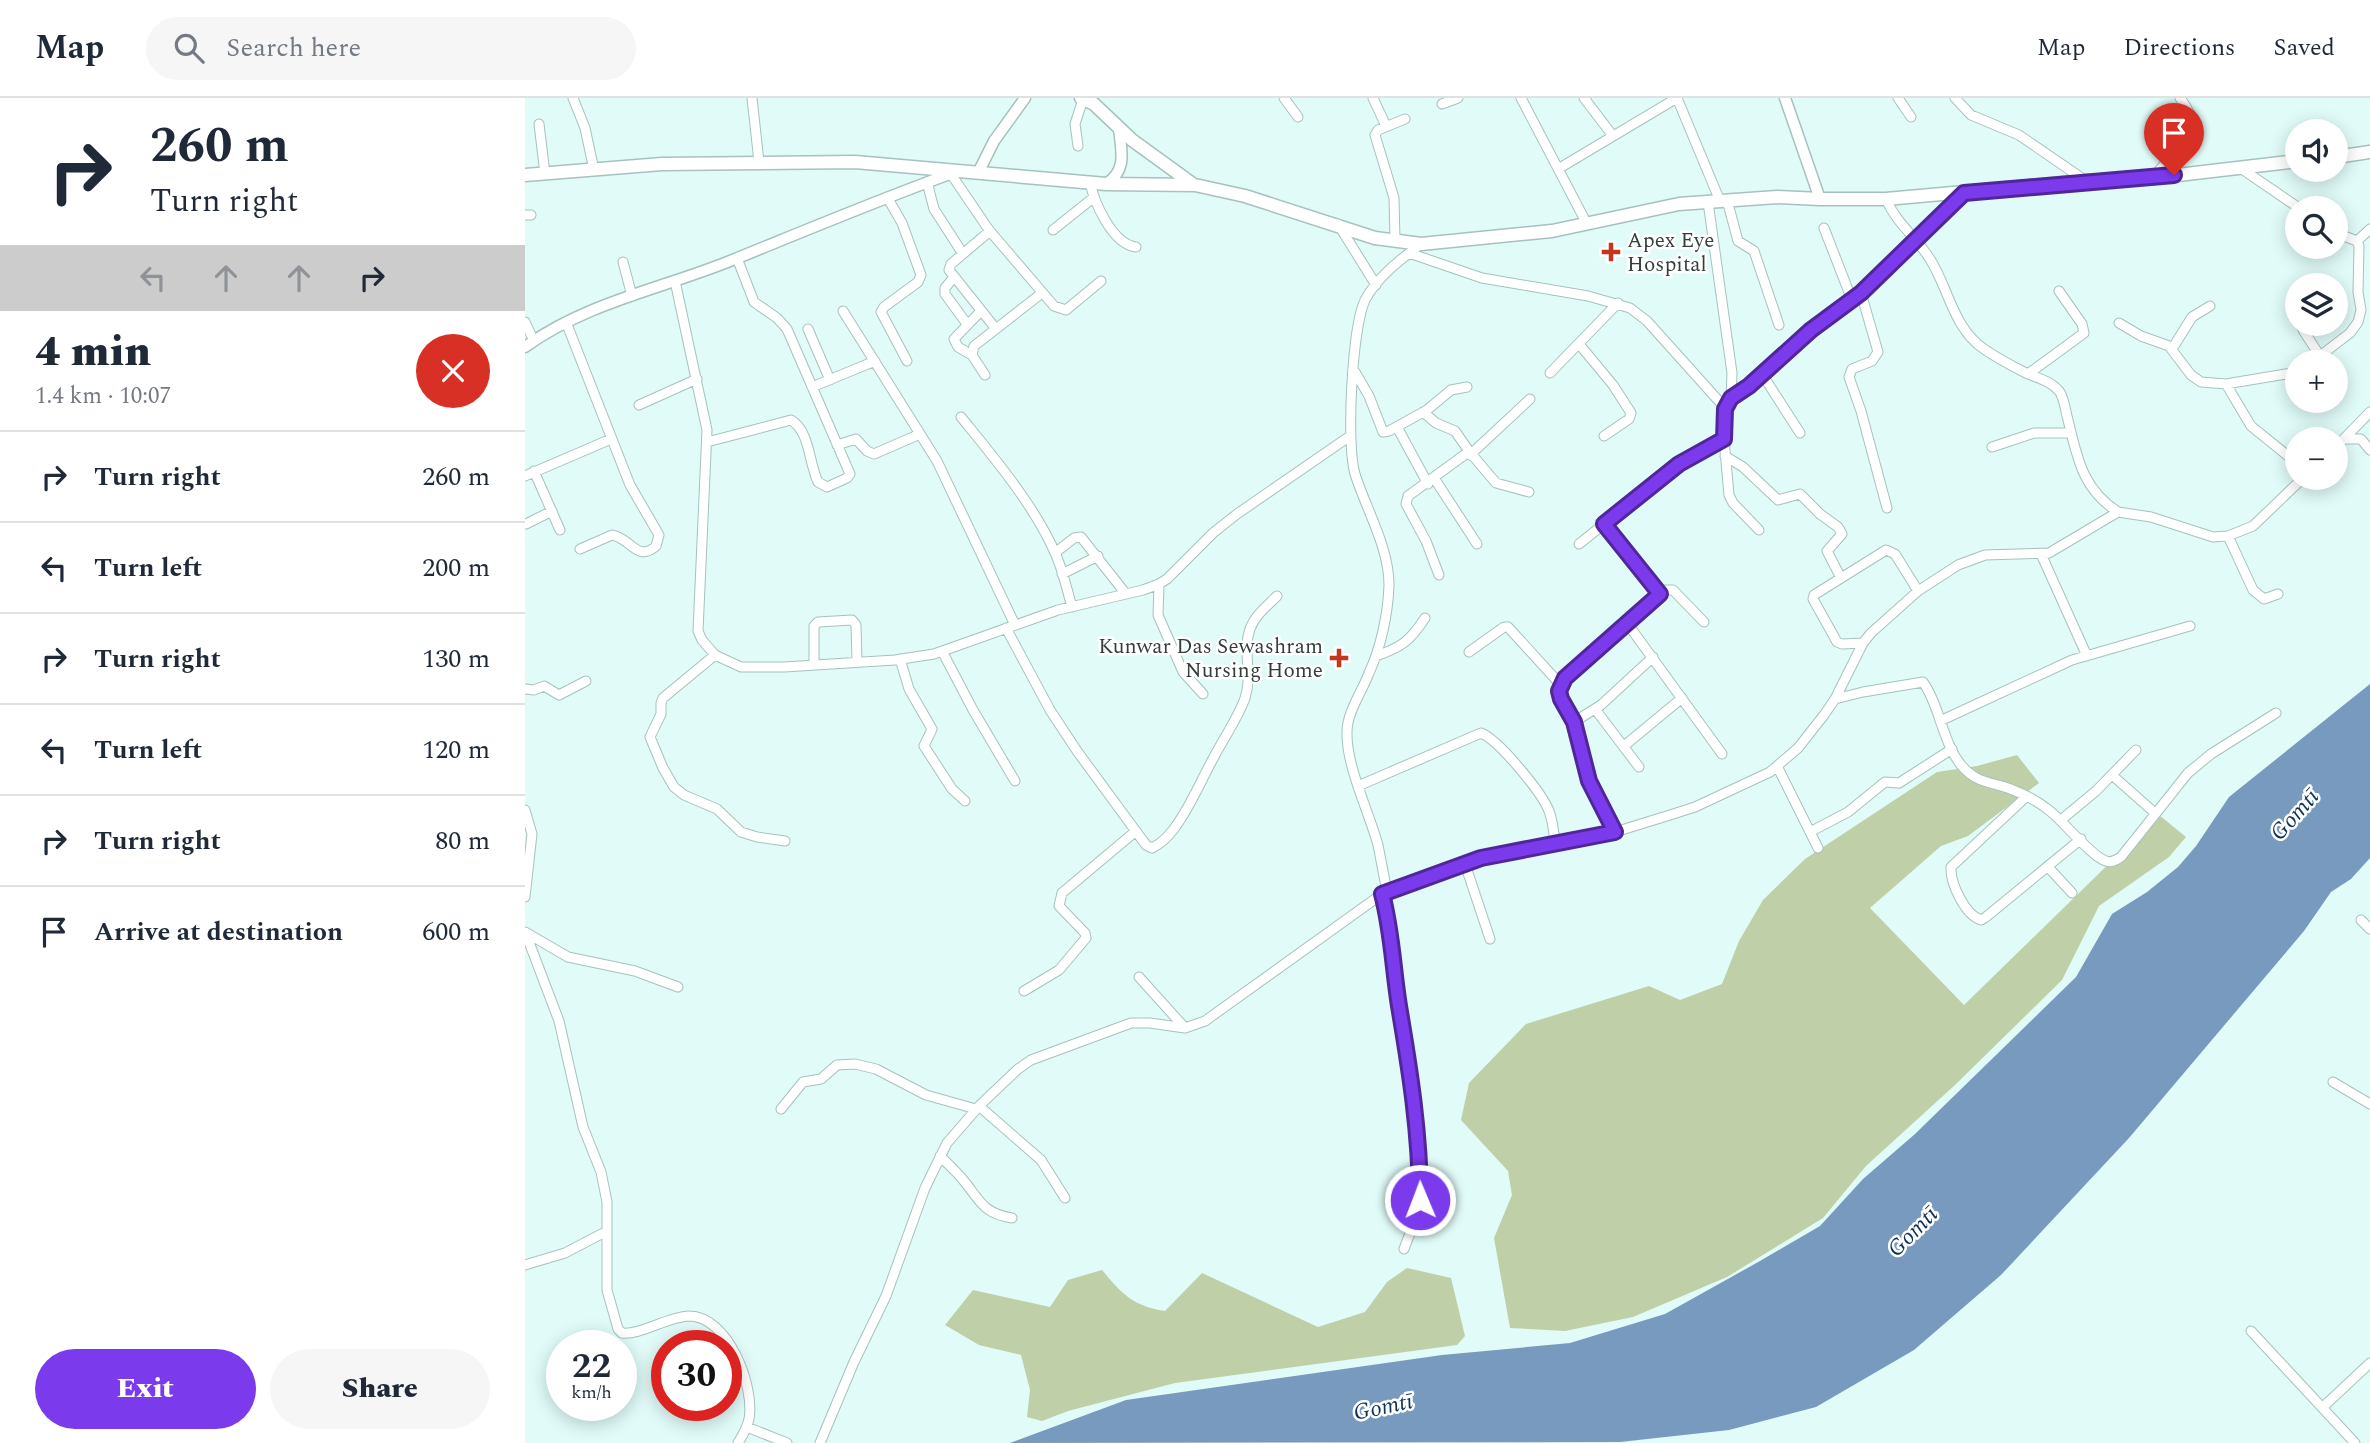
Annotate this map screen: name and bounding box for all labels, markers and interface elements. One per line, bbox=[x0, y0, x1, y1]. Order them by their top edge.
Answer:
search box bbox=[146, 17, 636, 80]
text: Map bbox=[35, 23, 104, 73]
text: Search here bbox=[226, 28, 361, 68]
icon: search bbox=[170, 29, 208, 67]
text: Map bbox=[2037, 30, 2085, 66]
text: Directions bbox=[2123, 30, 2235, 66]
text: Saved bbox=[2273, 30, 2335, 66]
pin bbox=[2144, 103, 2204, 175]
text: 260 m bbox=[150, 109, 289, 184]
icon: arrive bbox=[2155, 114, 2193, 152]
map controls bbox=[2285, 119, 2348, 490]
button: sound bbox=[2285, 119, 2348, 182]
icon: right bbox=[35, 126, 126, 217]
text: Turn right bbox=[150, 177, 298, 226]
button: search bbox=[2285, 196, 2348, 259]
place label: Apex Eye Hospital bbox=[1627, 225, 1714, 281]
marker: Apex Eye Hospital bbox=[1601, 242, 1621, 262]
icon: left bbox=[134, 259, 172, 297]
icon: ahead bbox=[207, 259, 245, 297]
icon: ahead bbox=[280, 259, 318, 297]
icon: right bbox=[353, 259, 391, 297]
button: layers bbox=[2285, 273, 2348, 336]
text: 4 min bbox=[35, 321, 151, 384]
button: close bbox=[416, 334, 490, 408]
button: + bbox=[2285, 350, 2348, 413]
text: 1.4 km · 10:07 bbox=[35, 379, 171, 414]
button: − bbox=[2285, 427, 2348, 490]
text: Turn right bbox=[94, 457, 221, 497]
text: 260 m bbox=[422, 457, 490, 497]
icon: right bbox=[35, 458, 73, 496]
text: Turn left bbox=[94, 548, 202, 588]
text: 200 m bbox=[422, 548, 490, 588]
icon: left bbox=[35, 549, 73, 587]
place label: Kunwar Das Sewashram Nursing Home bbox=[1098, 631, 1323, 687]
text: Turn right bbox=[94, 639, 221, 679]
text: 130 m bbox=[422, 639, 490, 679]
icon: right bbox=[35, 640, 73, 678]
marker: Kunwar Das Sewashram Nursing Home bbox=[1329, 648, 1349, 668]
text: Turn left bbox=[94, 730, 202, 770]
text: 120 m bbox=[422, 730, 490, 770]
icon: left bbox=[35, 731, 73, 769]
water label: Gomtī bbox=[2262, 780, 2329, 849]
text: Turn right bbox=[94, 821, 221, 861]
text: 80 m bbox=[435, 821, 490, 861]
icon: right bbox=[35, 822, 73, 860]
text: Arrive at destination bbox=[94, 912, 343, 952]
text: 600 m bbox=[422, 912, 490, 952]
icon: arrive bbox=[35, 913, 73, 951]
position arrow bbox=[1383, 1163, 1457, 1237]
water label: Gomtī bbox=[1879, 1197, 1948, 1266]
speed limit sign: 30 bbox=[651, 1330, 742, 1421]
text: 22 bbox=[572, 1340, 611, 1393]
button: Exit bbox=[35, 1349, 256, 1429]
button: Share bbox=[270, 1349, 490, 1429]
text: km/h bbox=[571, 1379, 612, 1406]
water label: Gomtī bbox=[1350, 1384, 1418, 1431]

